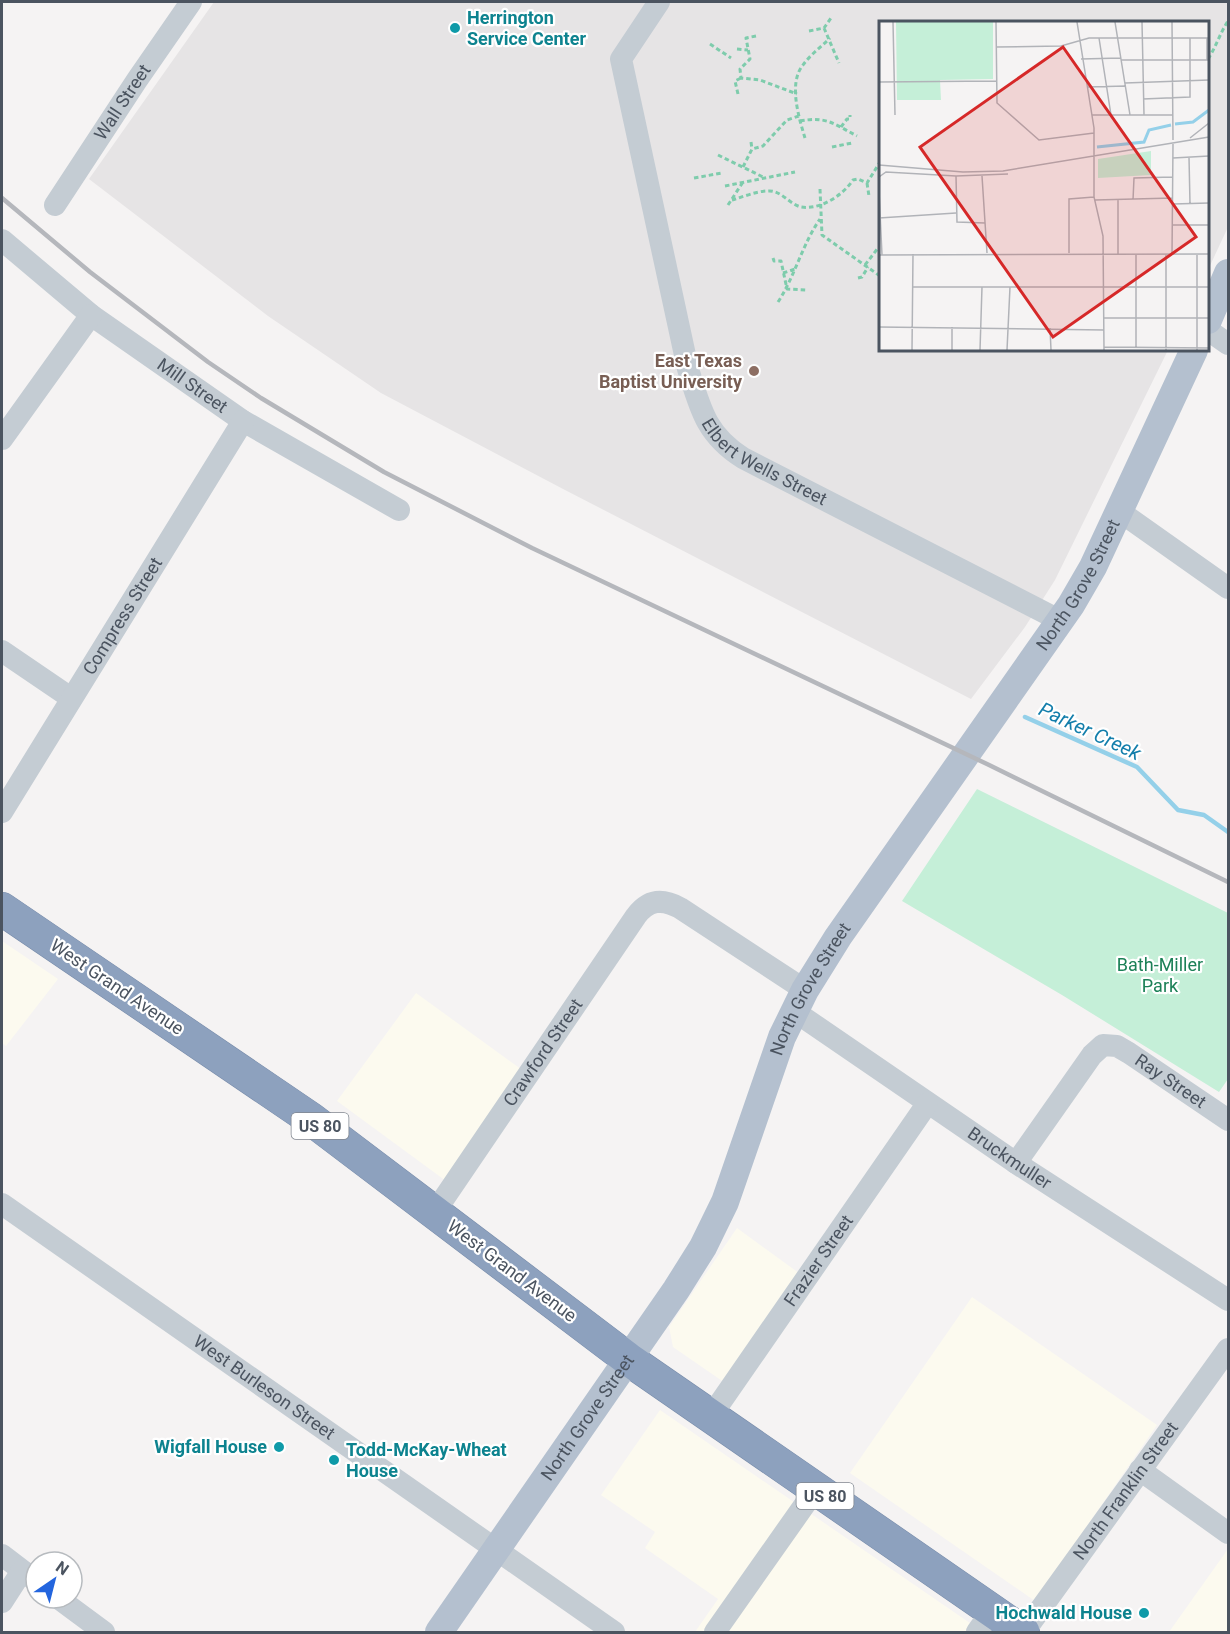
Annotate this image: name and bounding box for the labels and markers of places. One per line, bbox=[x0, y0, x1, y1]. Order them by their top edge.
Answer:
place label: Herrington Service Center bbox=[467, 7, 586, 49]
marker: Herrington Service Center bbox=[448, 21, 462, 35]
place label: East Texas Baptist University bbox=[599, 350, 743, 392]
marker: East Texas Baptist University bbox=[747, 364, 761, 378]
place label: Wigfall House bbox=[154, 1436, 267, 1457]
place label: Todd-McKay-Wheat House bbox=[346, 1439, 507, 1481]
marker: Wigfall House bbox=[272, 1440, 286, 1454]
marker: Todd-McKay-Wheat House bbox=[327, 1453, 341, 1467]
place label: Hochwald House bbox=[996, 1602, 1132, 1623]
marker: Hochwald House bbox=[1137, 1606, 1151, 1620]

